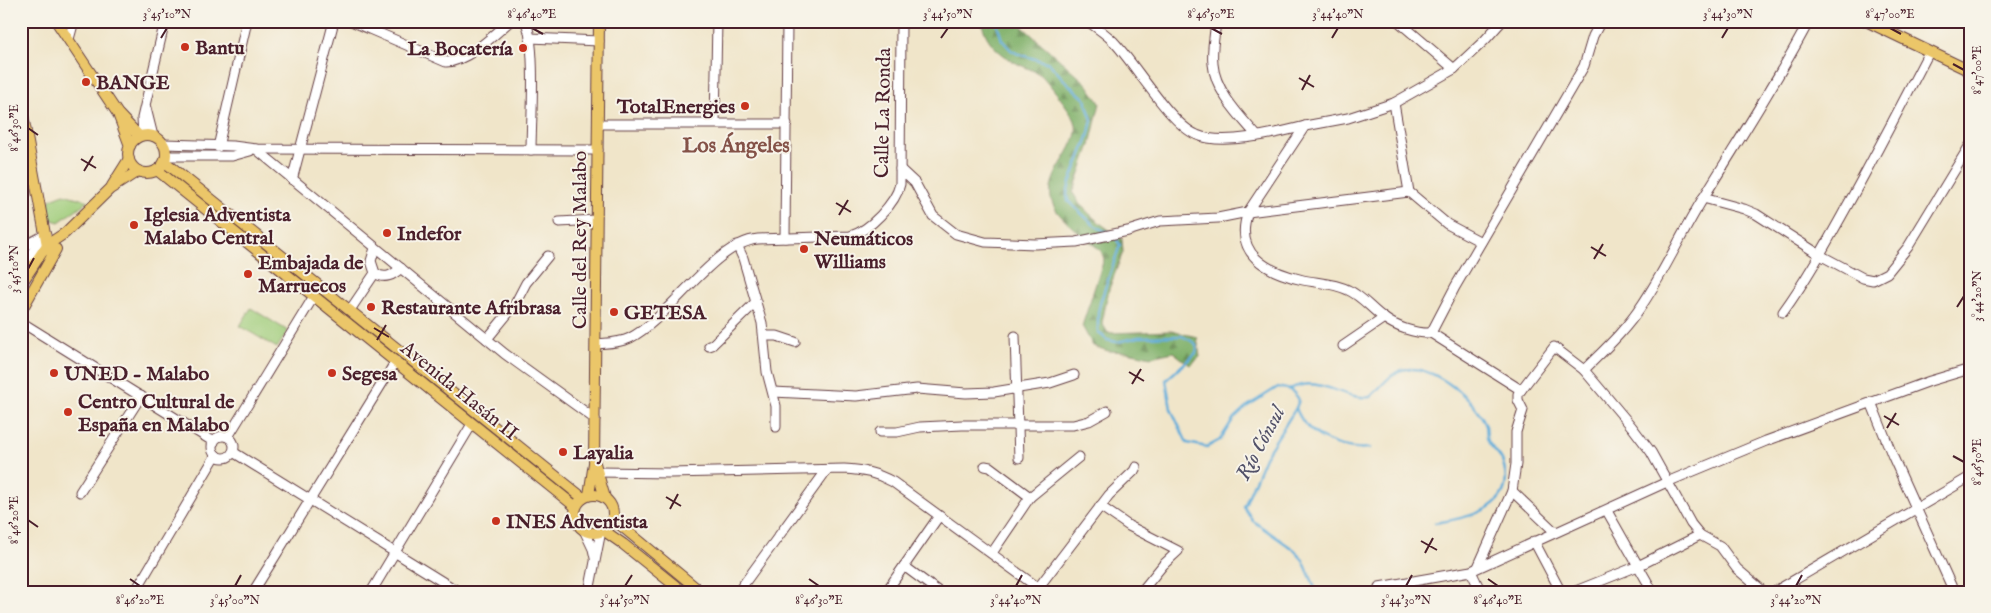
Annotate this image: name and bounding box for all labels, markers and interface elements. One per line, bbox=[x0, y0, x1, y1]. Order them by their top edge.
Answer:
text: 3°45'10"N bbox=[143, 7, 192, 22]
text: 8°46'40"E bbox=[508, 7, 556, 22]
text: 3°44'50"N bbox=[923, 7, 974, 22]
text: 8°46'50"E bbox=[1187, 7, 1235, 22]
text: 3°44'40"N bbox=[1312, 7, 1364, 22]
text: 3°44'30"N bbox=[1703, 7, 1754, 22]
text: 8°47'00"E bbox=[1865, 7, 1915, 22]
place label: Bantu bbox=[195, 36, 245, 61]
place label: La Bocatería bbox=[407, 37, 513, 62]
marker: Bantu bbox=[179, 41, 191, 53]
marker: La Bocatería bbox=[517, 42, 529, 54]
text: 8°47'00"E bbox=[1970, 45, 1985, 95]
street label: Calle La Ronda bbox=[870, 47, 897, 178]
place label: BANGE bbox=[96, 71, 170, 96]
marker: BANGE bbox=[80, 76, 92, 88]
place label: TotalEnergies bbox=[616, 95, 735, 120]
marker: TotalEnergies bbox=[739, 100, 751, 112]
text: 8°46'30"E bbox=[7, 104, 22, 152]
district label: Los Ángeles bbox=[682, 132, 790, 160]
street label: Calle del Rey Malabo bbox=[568, 150, 593, 329]
place label: Iglesia Adventista Malabo Central bbox=[144, 203, 291, 251]
marker: Iglesia Adventista Malabo Central bbox=[128, 219, 140, 231]
place label: Indefor bbox=[397, 222, 462, 247]
marker: Indefor bbox=[381, 227, 393, 239]
place label: Neumáticos Williams bbox=[813, 227, 913, 275]
marker: Neumáticos Williams bbox=[798, 243, 810, 255]
text: 3°45'10"N bbox=[7, 244, 22, 293]
place label: Embajada de Marruecos bbox=[258, 251, 364, 299]
marker: Embajada de Marruecos bbox=[242, 268, 254, 280]
text: 3°44'20"N bbox=[1970, 270, 1985, 322]
place label: Restaurante Afribrasa bbox=[381, 296, 561, 321]
marker: Restaurante Afribrasa bbox=[365, 301, 377, 313]
place label: GETESA bbox=[624, 301, 707, 326]
marker: GETESA bbox=[608, 306, 620, 318]
street label: Avenida Hasán II bbox=[394, 335, 523, 447]
place label: UNED - Malabo bbox=[63, 362, 209, 387]
place label: Segesa bbox=[342, 362, 397, 387]
marker: UNED - Malabo bbox=[48, 367, 60, 379]
marker: Segesa bbox=[326, 367, 338, 379]
place label: Centro Cultural de España en Malabo bbox=[78, 390, 235, 438]
water label: Río Cónsul bbox=[1231, 400, 1293, 486]
marker: Centro Cultural de España en Malabo bbox=[62, 406, 74, 418]
text: 8°46'50"E bbox=[1970, 438, 1985, 486]
place label: Layalia bbox=[573, 441, 634, 466]
marker: Layalia bbox=[557, 446, 569, 458]
text: 8°46'20"E bbox=[7, 496, 22, 544]
place label: INES Adventista bbox=[506, 510, 648, 535]
marker: INES Adventista bbox=[490, 515, 502, 527]
text: 8°46'20"E bbox=[116, 593, 164, 608]
text: 3°45'00"N bbox=[210, 593, 261, 608]
text: 3°44'50"N bbox=[600, 593, 651, 608]
text: 8°46'30"E bbox=[795, 593, 843, 608]
text: 3°44'40"N bbox=[990, 593, 1042, 608]
text: 3°44'30"N bbox=[1381, 593, 1432, 608]
text: 8°46'40"E bbox=[1474, 593, 1522, 608]
text: 3°44'20"N bbox=[1770, 593, 1822, 608]

